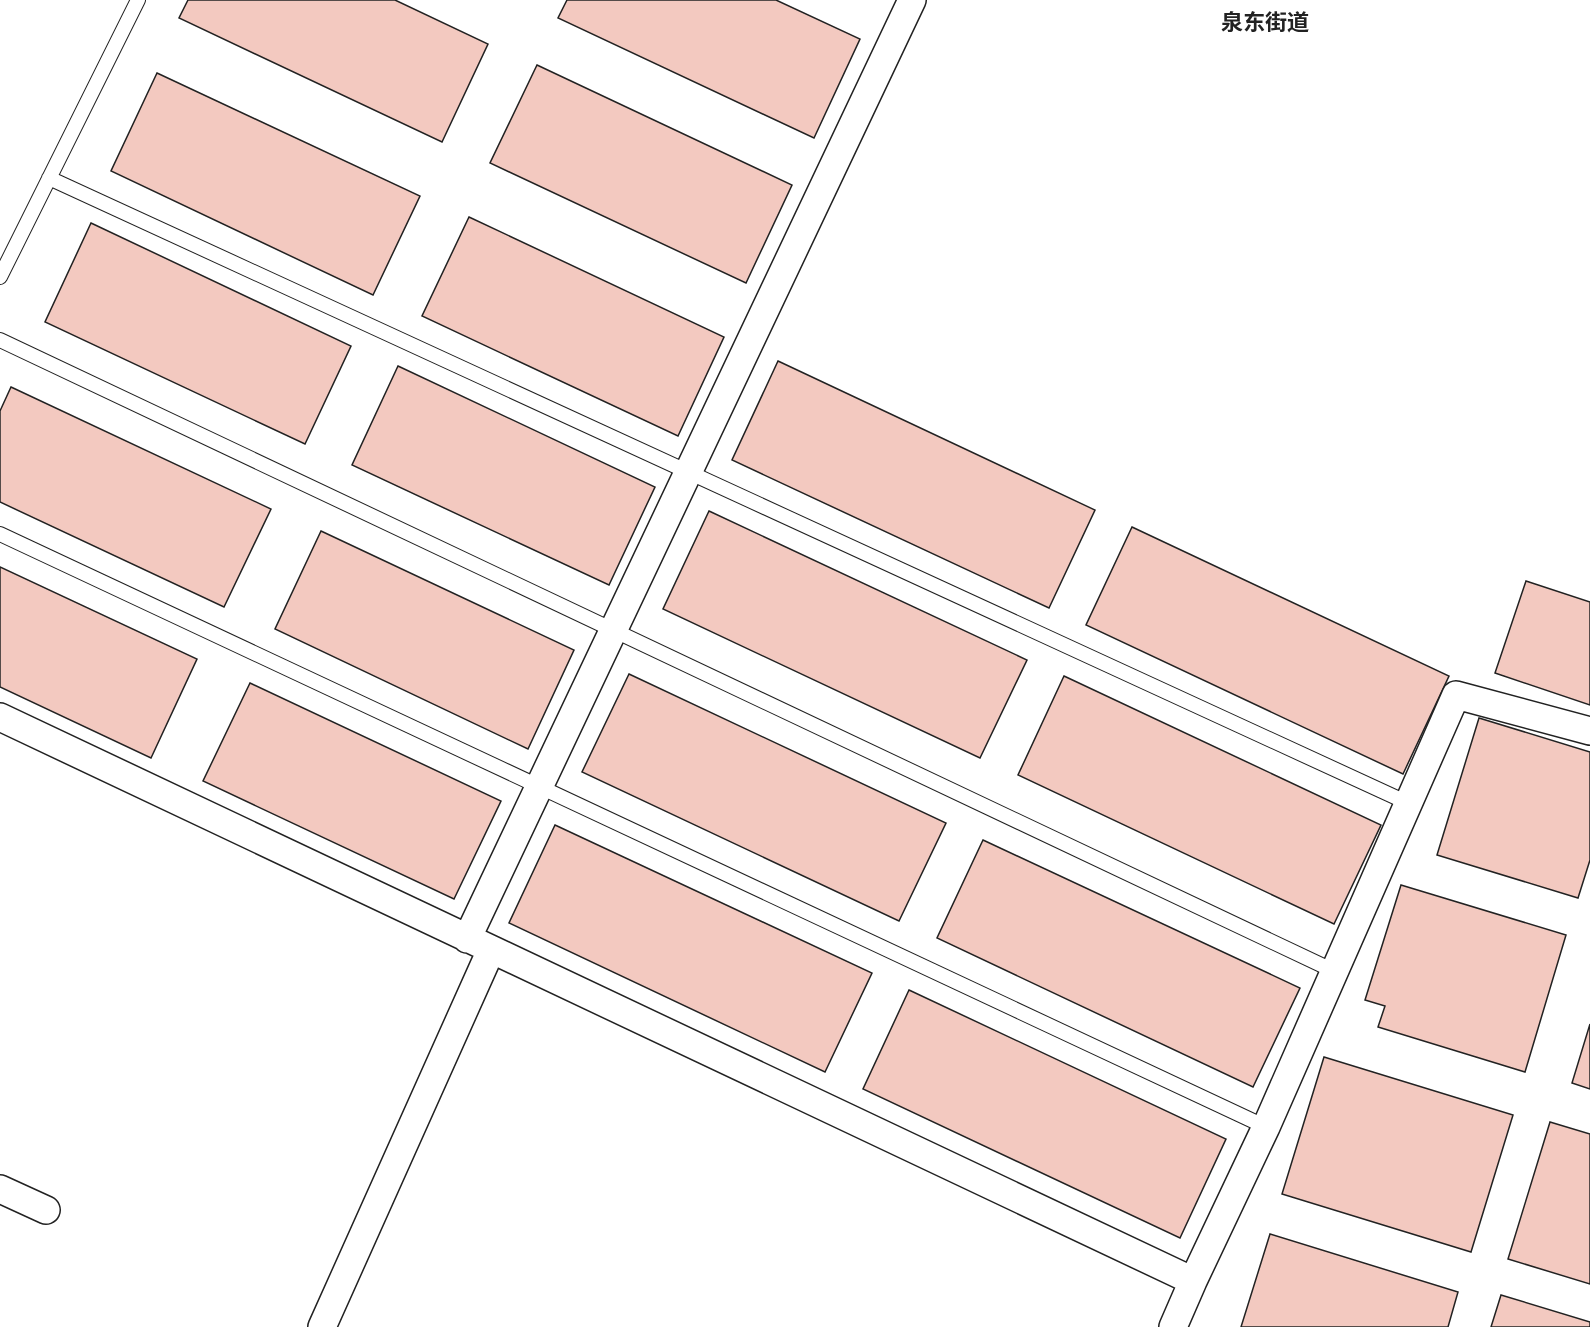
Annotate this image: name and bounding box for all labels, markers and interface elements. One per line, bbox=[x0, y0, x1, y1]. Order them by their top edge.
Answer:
district label: 泉东街道 bbox=[1221, 9, 1309, 36]

